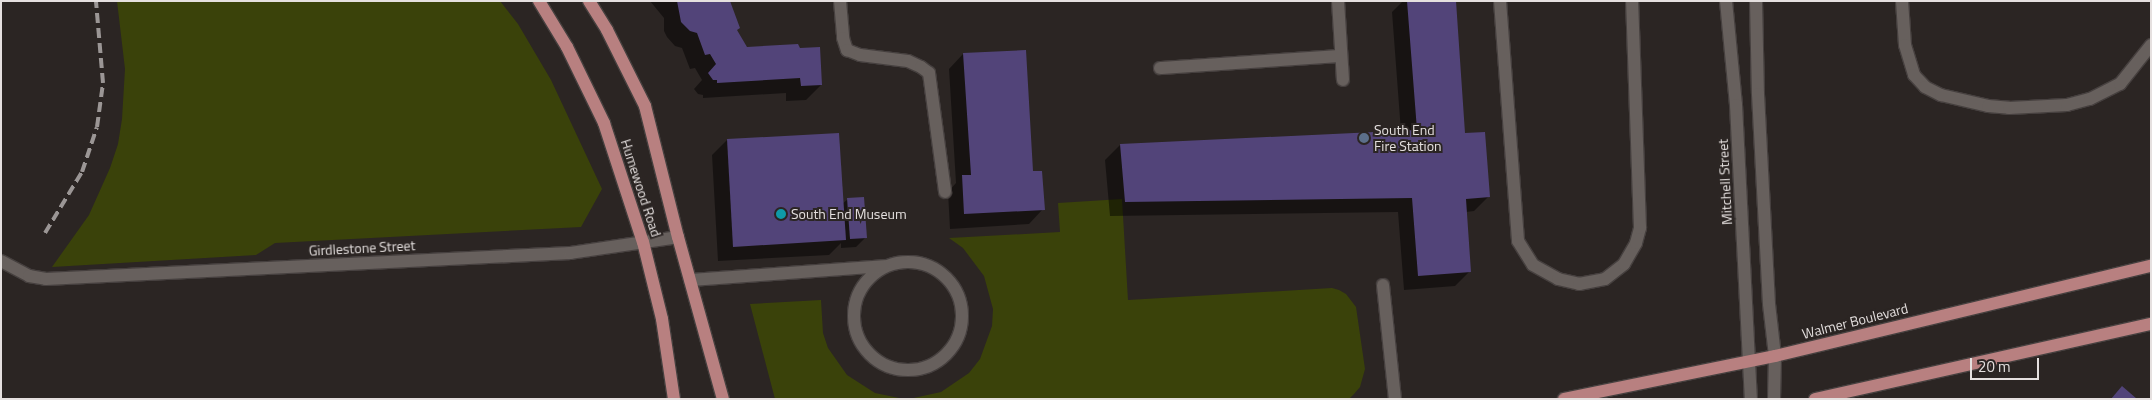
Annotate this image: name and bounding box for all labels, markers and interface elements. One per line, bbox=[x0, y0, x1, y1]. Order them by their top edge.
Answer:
place label: South End Fire Station bbox=[1374, 122, 1442, 154]
marker: South End Fire Station bbox=[1358, 132, 1370, 144]
street label: Humewood Road bbox=[617, 137, 665, 239]
street label: Mitchell Street bbox=[1714, 139, 1736, 225]
place label: South End Museum bbox=[791, 206, 907, 222]
marker: South End Museum bbox=[775, 208, 787, 220]
street label: Girdlestone Street bbox=[308, 237, 416, 259]
street label: Walmer Boulevard bbox=[1800, 300, 1910, 342]
scale bar bbox=[1972, 348, 2041, 380]
text: 20 m bbox=[1978, 355, 2011, 378]

